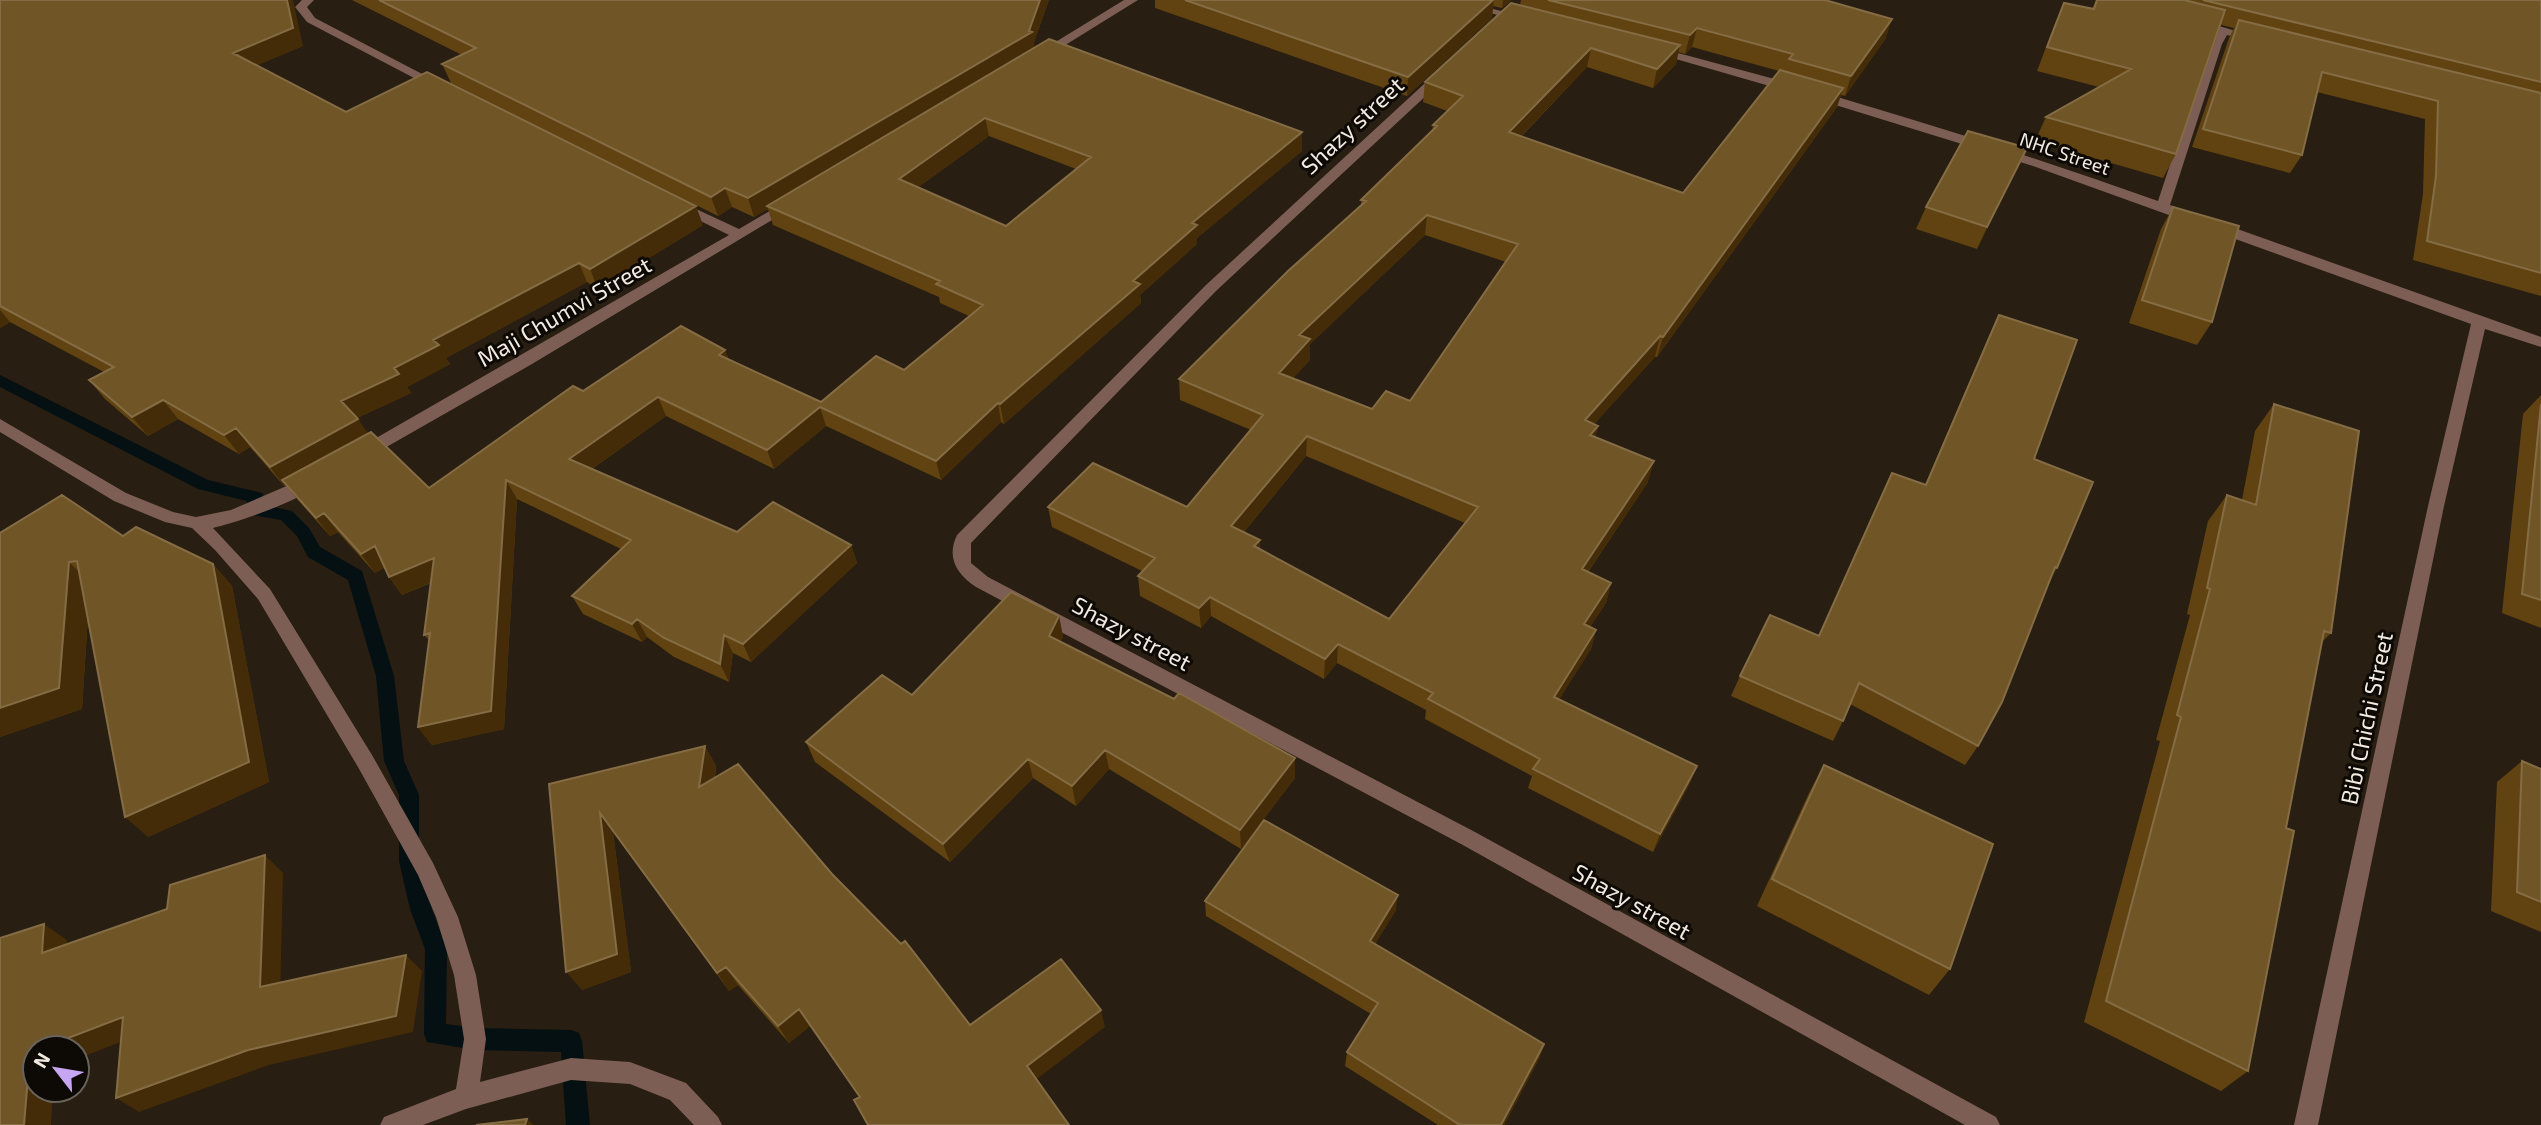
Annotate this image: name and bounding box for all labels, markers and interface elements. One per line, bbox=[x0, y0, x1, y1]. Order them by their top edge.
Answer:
street label: Shazy street bbox=[1295, 70, 1409, 180]
street label: NHC Street bbox=[2017, 127, 2113, 179]
street label: Maji Chumvi Street bbox=[472, 250, 656, 372]
street label: Shazy street bbox=[1068, 590, 1196, 676]
street label: Bibi Chichi Street bbox=[2334, 629, 2398, 807]
street label: Shazy street bbox=[1568, 857, 1696, 945]
north arrow bbox=[21, 1034, 91, 1104]
text: N bbox=[28, 1048, 54, 1072]

